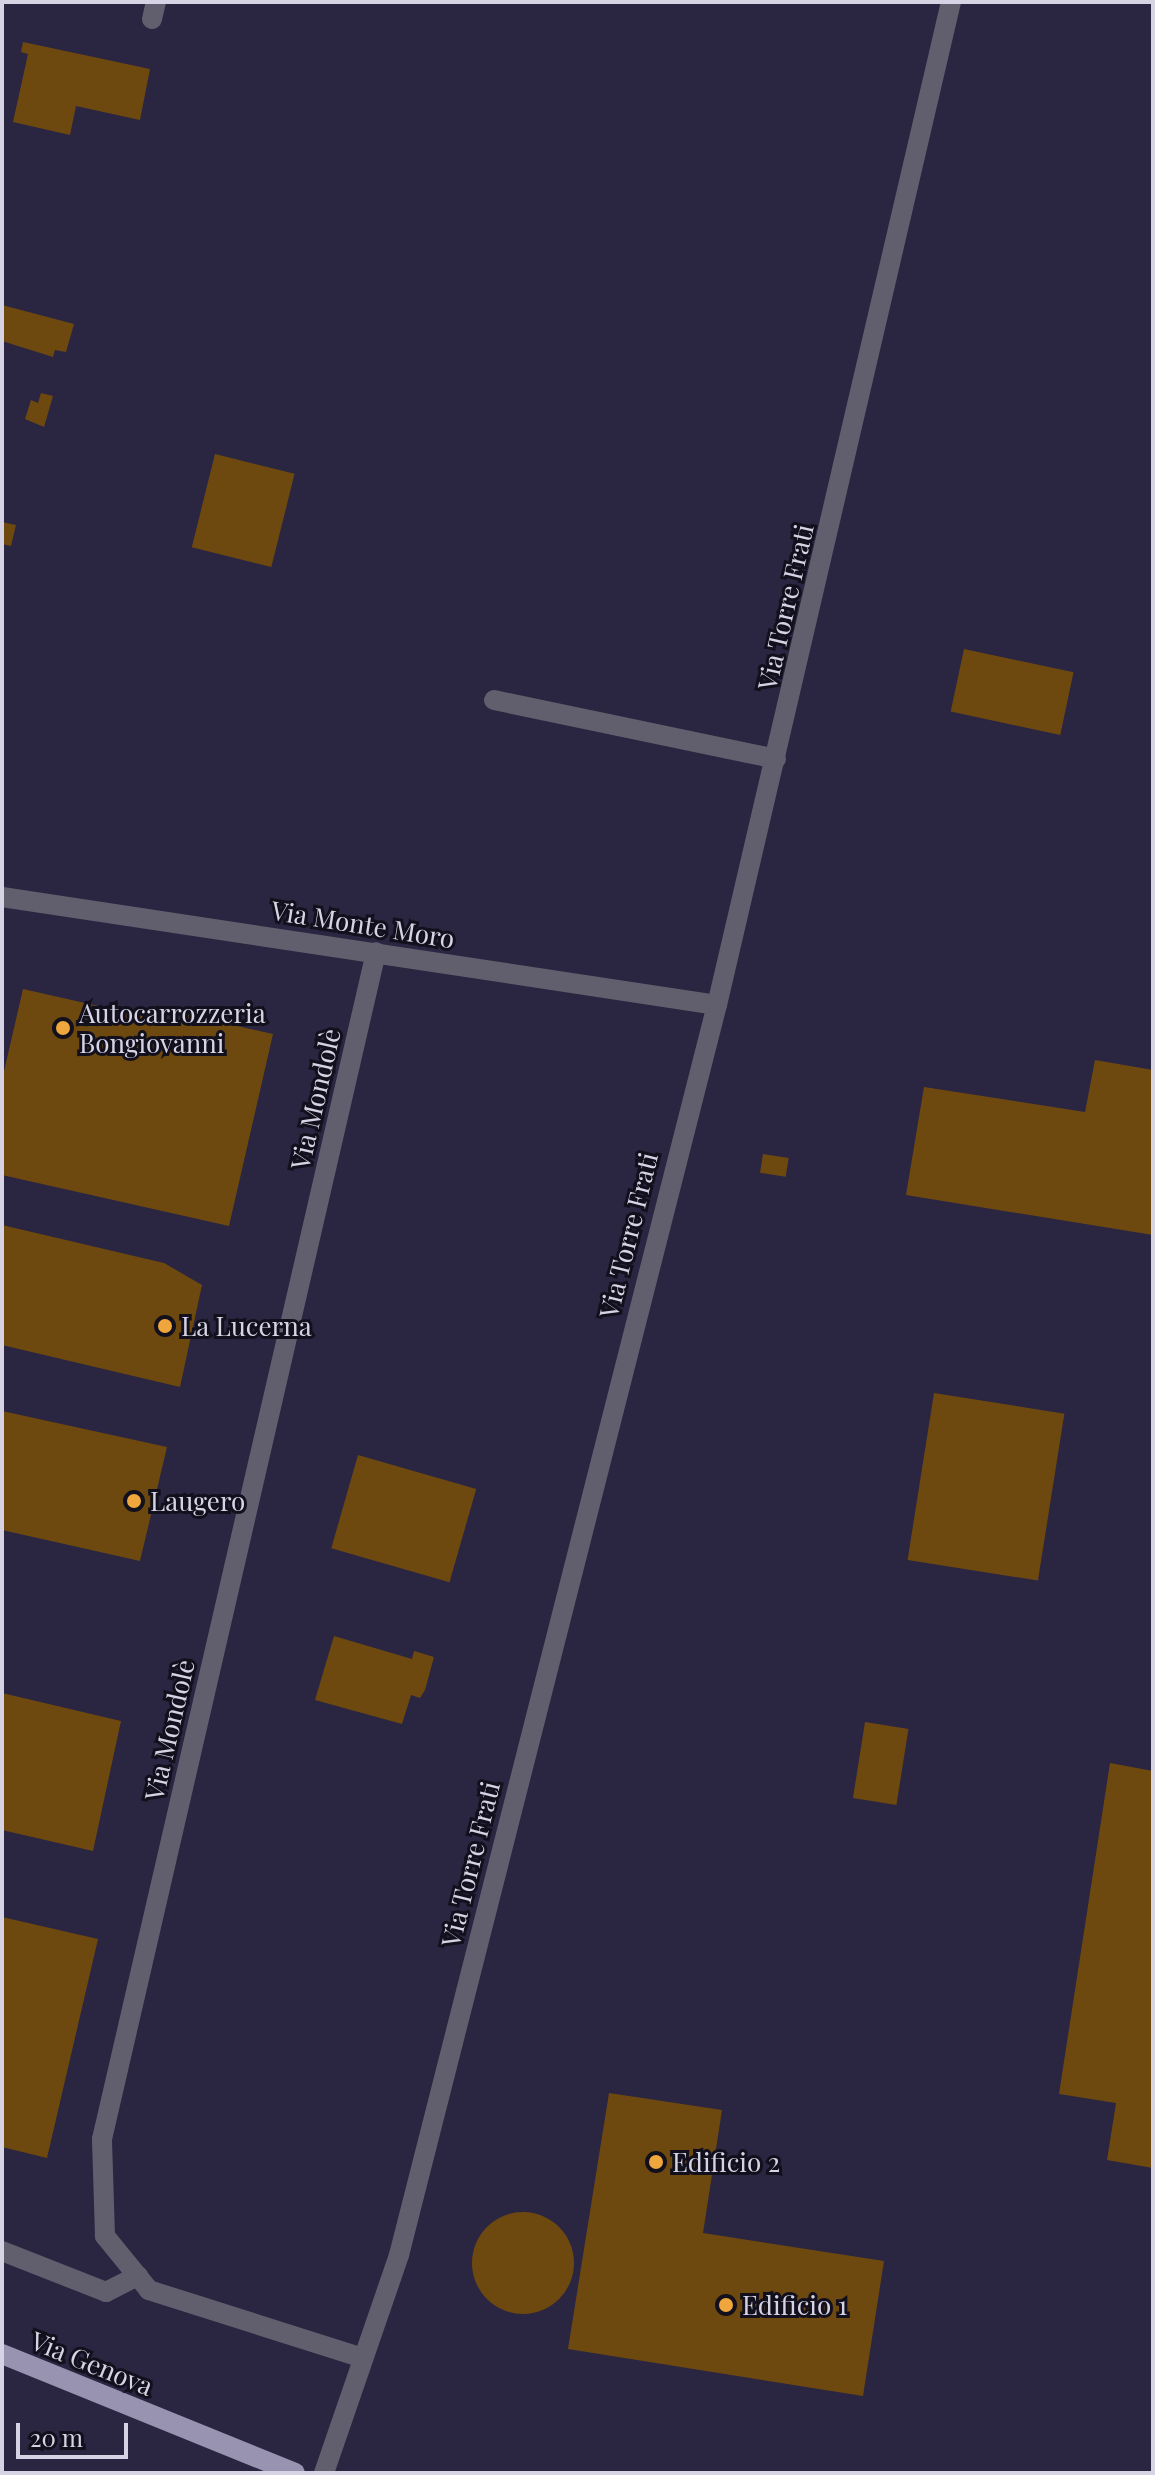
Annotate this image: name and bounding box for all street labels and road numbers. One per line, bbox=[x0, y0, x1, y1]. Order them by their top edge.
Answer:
street label: Via Torre Frati bbox=[751, 520, 819, 694]
street label: Via Monte Moro bbox=[269, 894, 457, 954]
street label: Via Mondolè bbox=[284, 1025, 346, 1173]
street label: Via Torre Frati bbox=[592, 1149, 664, 1321]
street label: Via Mondolè bbox=[138, 1656, 200, 1804]
street label: Via Torre Frati bbox=[434, 1778, 506, 1950]
street label: Via Genova bbox=[26, 2324, 158, 2402]

